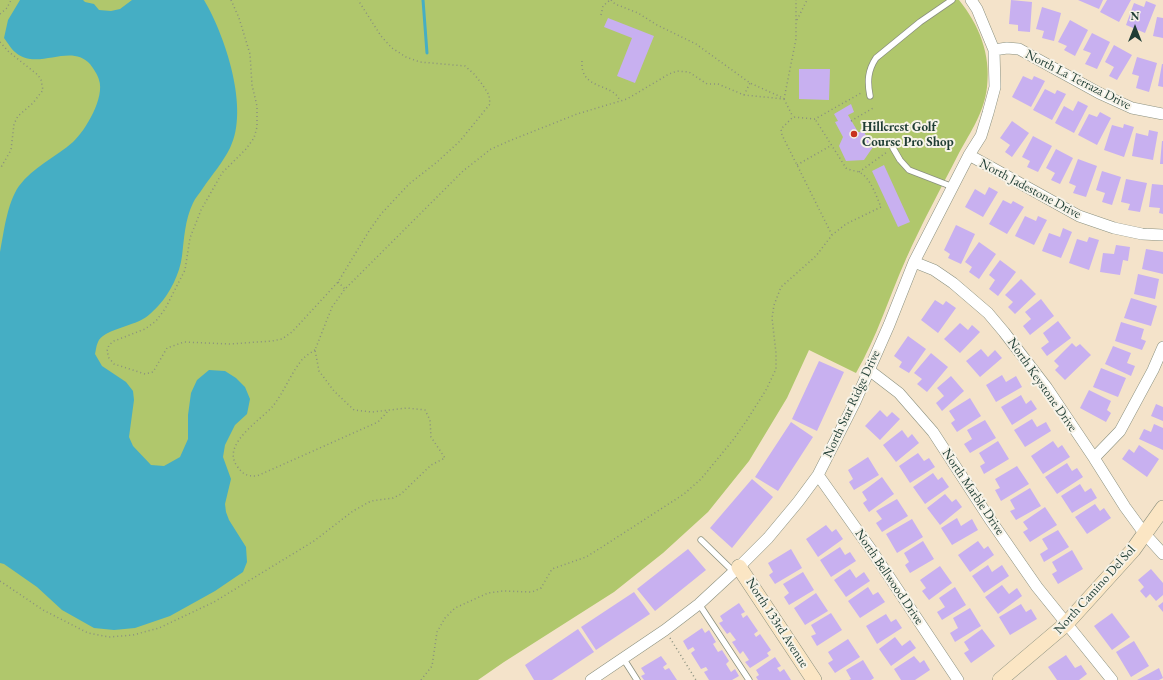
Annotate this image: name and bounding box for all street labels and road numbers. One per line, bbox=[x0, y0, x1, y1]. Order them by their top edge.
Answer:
street label: North La Terraza Drive bbox=[1023, 47, 1133, 113]
street label: North Jadestone Drive bbox=[977, 156, 1083, 222]
street label: North Keystone Drive bbox=[1004, 335, 1080, 435]
street label: North Star Ridge Drive bbox=[820, 348, 884, 460]
street label: North Marble Drive bbox=[938, 446, 1008, 538]
street label: North Bellwood Drive bbox=[851, 526, 927, 628]
street label: North Camino Del Sol bbox=[1051, 542, 1139, 638]
street label: North 133rd Avenue bbox=[742, 575, 812, 671]

